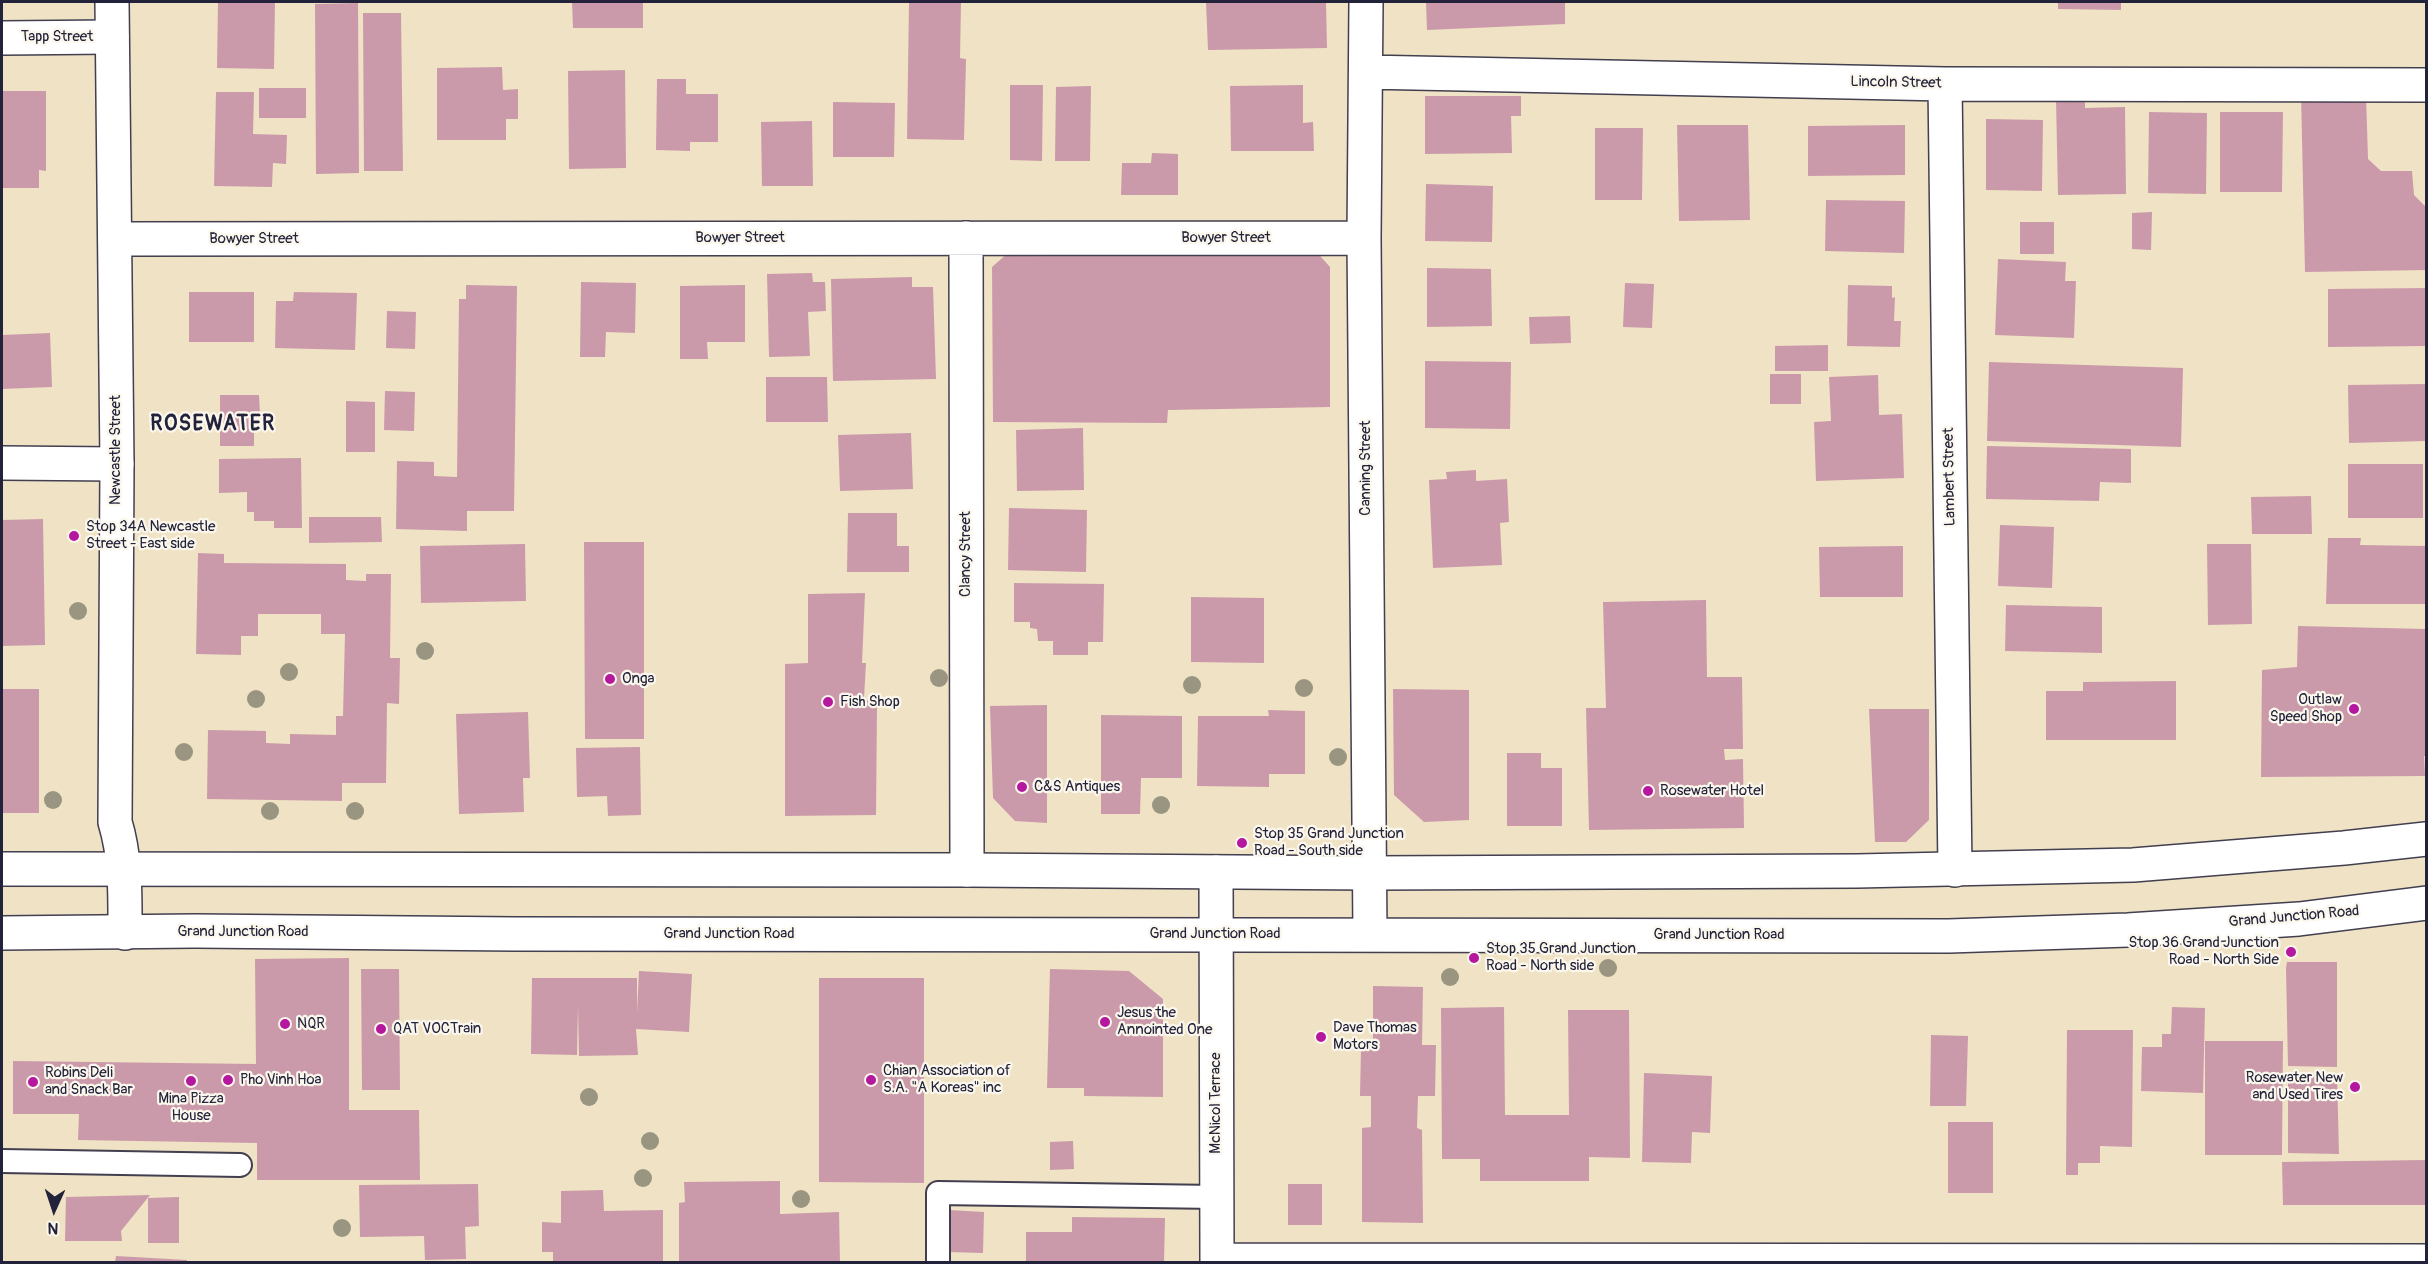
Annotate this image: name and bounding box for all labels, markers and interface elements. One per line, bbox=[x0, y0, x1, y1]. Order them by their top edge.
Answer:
street label: Tapp Street bbox=[21, 28, 93, 46]
street label: Lincoln Street bbox=[1850, 73, 1942, 93]
street label: Bowyer Street bbox=[695, 229, 785, 247]
street label: Bowyer Street bbox=[1181, 229, 1271, 247]
street label: Bowyer Street bbox=[209, 230, 299, 248]
street label: Newcastle Street bbox=[107, 395, 125, 505]
district label: ROSEWATER bbox=[150, 412, 276, 438]
street label: Canning Street bbox=[1357, 420, 1375, 516]
street label: Lambert Street bbox=[1940, 427, 1960, 527]
street label: Clancy Street bbox=[957, 511, 975, 597]
place label: Stop 34A Newcastle Street - East side bbox=[86, 518, 215, 553]
marker: Stop 34A Newcastle Street - East side bbox=[67, 529, 81, 543]
place label: Onga bbox=[622, 670, 655, 688]
marker: Onga bbox=[603, 672, 617, 686]
place label: Outlaw Speed Shop bbox=[2270, 691, 2342, 726]
place label: Fish Shop bbox=[840, 693, 900, 711]
marker: Fish Shop bbox=[821, 695, 835, 709]
marker: Outlaw Speed Shop bbox=[2347, 702, 2361, 716]
place label: C&S Antiques bbox=[1034, 778, 1120, 796]
marker: C&S Antiques bbox=[1015, 780, 1029, 794]
place label: Rosewater Hotel bbox=[1660, 782, 1764, 800]
marker: Rosewater Hotel bbox=[1641, 784, 1655, 798]
place label: Stop 35 Grand Junction Road - South side bbox=[1254, 825, 1404, 860]
marker: Stop 35 Grand Junction Road - South side bbox=[1235, 836, 1249, 850]
street label: Grand Junction Road bbox=[2228, 902, 2360, 932]
street label: Grand Junction Road bbox=[177, 923, 309, 941]
street label: Grand Junction Road bbox=[663, 925, 795, 943]
street label: Grand Junction Road bbox=[1149, 925, 1281, 943]
street label: Grand Junction Road bbox=[1653, 926, 1785, 944]
place label: Stop 36 Grand Junction Road - North Side bbox=[2128, 934, 2279, 969]
place label: Stop 35 Grand Junction Road - North side bbox=[1486, 940, 1636, 975]
marker: Stop 36 Grand Junction Road - North Side bbox=[2284, 945, 2298, 959]
marker: Stop 35 Grand Junction Road - North side bbox=[1467, 951, 1481, 965]
place label: Jesus the Annointed One bbox=[1117, 1004, 1212, 1039]
place label: NQR bbox=[297, 1015, 325, 1033]
marker: Jesus the Annointed One bbox=[1098, 1015, 1112, 1029]
marker: NQR bbox=[278, 1017, 292, 1031]
place label: Dave Thomas Motors bbox=[1333, 1019, 1417, 1054]
place label: QAT VOCTrain bbox=[393, 1020, 481, 1038]
marker: QAT VOCTrain bbox=[374, 1022, 388, 1036]
marker: Dave Thomas Motors bbox=[1314, 1030, 1328, 1044]
street label: McNicol Terrace bbox=[1207, 1052, 1225, 1154]
place label: Chian Association of S.A. "A Koreas" inc bbox=[883, 1062, 1011, 1097]
place label: Robins Deli and Snack Bar bbox=[45, 1064, 133, 1099]
place label: Rosewater New and Used Tires bbox=[2246, 1069, 2343, 1104]
place label: Pho Vinh Hoa bbox=[240, 1071, 321, 1089]
marker: Pho Vinh Hoa bbox=[221, 1073, 235, 1087]
marker: Chian Association of S.A. "A Koreas" inc bbox=[864, 1073, 878, 1087]
marker: Mina Pizza House bbox=[184, 1074, 198, 1088]
marker: Robins Deli and Snack Bar bbox=[26, 1075, 40, 1089]
marker: Rosewater New and Used Tires bbox=[2348, 1080, 2362, 1094]
place label: Mina Pizza House bbox=[158, 1090, 224, 1125]
north arrow bbox=[24, 1180, 84, 1240]
text: N bbox=[47, 1218, 59, 1238]

